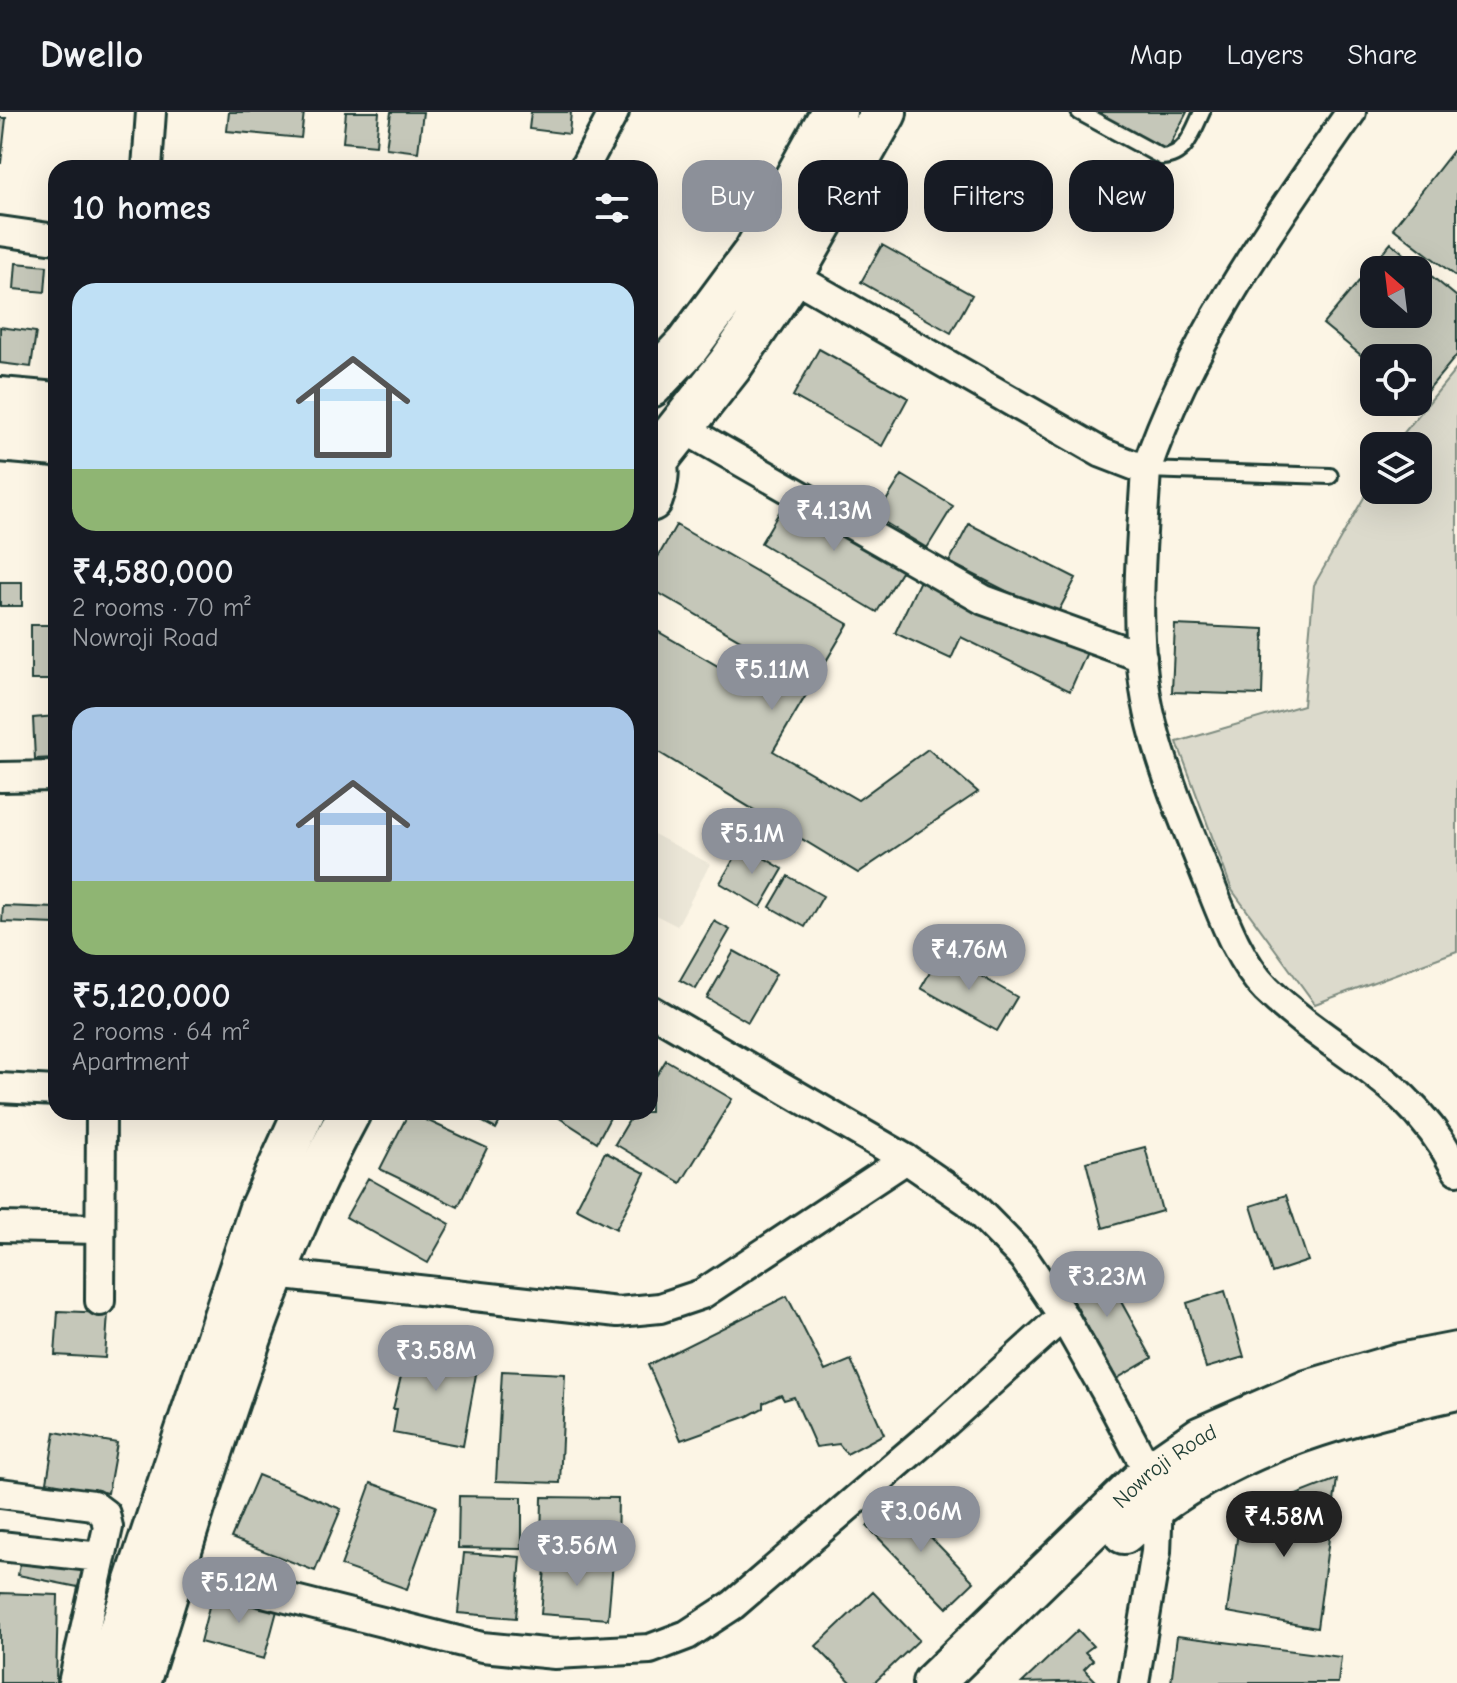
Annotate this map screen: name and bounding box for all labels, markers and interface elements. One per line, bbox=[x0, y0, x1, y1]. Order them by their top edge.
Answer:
text: Dwello bbox=[40, 33, 143, 77]
text: Map bbox=[1130, 39, 1183, 71]
text: Layers bbox=[1227, 39, 1303, 71]
text: Share bbox=[1347, 39, 1417, 71]
chip: Buy bbox=[682, 160, 782, 232]
chip: Rent bbox=[798, 160, 908, 232]
chip: Filters bbox=[924, 160, 1053, 232]
chip: New bbox=[1069, 160, 1174, 232]
icon: filters bbox=[590, 186, 634, 230]
text: 10 homes bbox=[72, 188, 211, 228]
north arrow bbox=[1360, 256, 1432, 328]
map controls bbox=[1360, 256, 1432, 504]
icon: home bbox=[281, 335, 425, 479]
button: locate bbox=[1360, 344, 1432, 416]
button: layers bbox=[1360, 432, 1432, 504]
pin: ₹4.13M bbox=[769, 485, 899, 553]
text: ₹4.13M bbox=[796, 496, 872, 526]
text: ₹4,580,000 bbox=[72, 552, 234, 592]
text: 2 rooms · 70 m² bbox=[72, 593, 251, 623]
text: Nowroji Road bbox=[72, 623, 219, 653]
pin: ₹5.11M bbox=[707, 644, 837, 712]
text: ₹5.11M bbox=[735, 655, 809, 685]
icon: home bbox=[281, 759, 425, 903]
pin: ₹5.1M bbox=[696, 808, 808, 876]
text: ₹5.1M bbox=[720, 819, 784, 849]
pin: ₹4.76M bbox=[904, 924, 1034, 992]
text: ₹4.76M bbox=[931, 935, 1007, 965]
text: ₹5,120,000 bbox=[72, 976, 231, 1016]
text: 2 rooms · 64 m² bbox=[72, 1017, 249, 1047]
text: Apartment bbox=[72, 1047, 188, 1077]
pin: ₹3.23M bbox=[1042, 1251, 1172, 1319]
text: ₹3.23M bbox=[1067, 1262, 1147, 1292]
pin: ₹3.58M bbox=[371, 1325, 501, 1393]
text: ₹3.58M bbox=[396, 1336, 476, 1366]
street label: Nowroji Road bbox=[1107, 1419, 1220, 1514]
pin: ₹3.06M bbox=[856, 1486, 986, 1554]
pin: ₹4.58M bbox=[1219, 1491, 1349, 1559]
text: ₹3.06M bbox=[880, 1497, 962, 1527]
text: ₹4.58M bbox=[1244, 1502, 1324, 1532]
pin: ₹3.56M bbox=[512, 1520, 642, 1588]
text: ₹3.56M bbox=[537, 1531, 617, 1561]
pin: ₹5.12M bbox=[174, 1557, 304, 1625]
text: ₹5.12M bbox=[200, 1568, 278, 1598]

